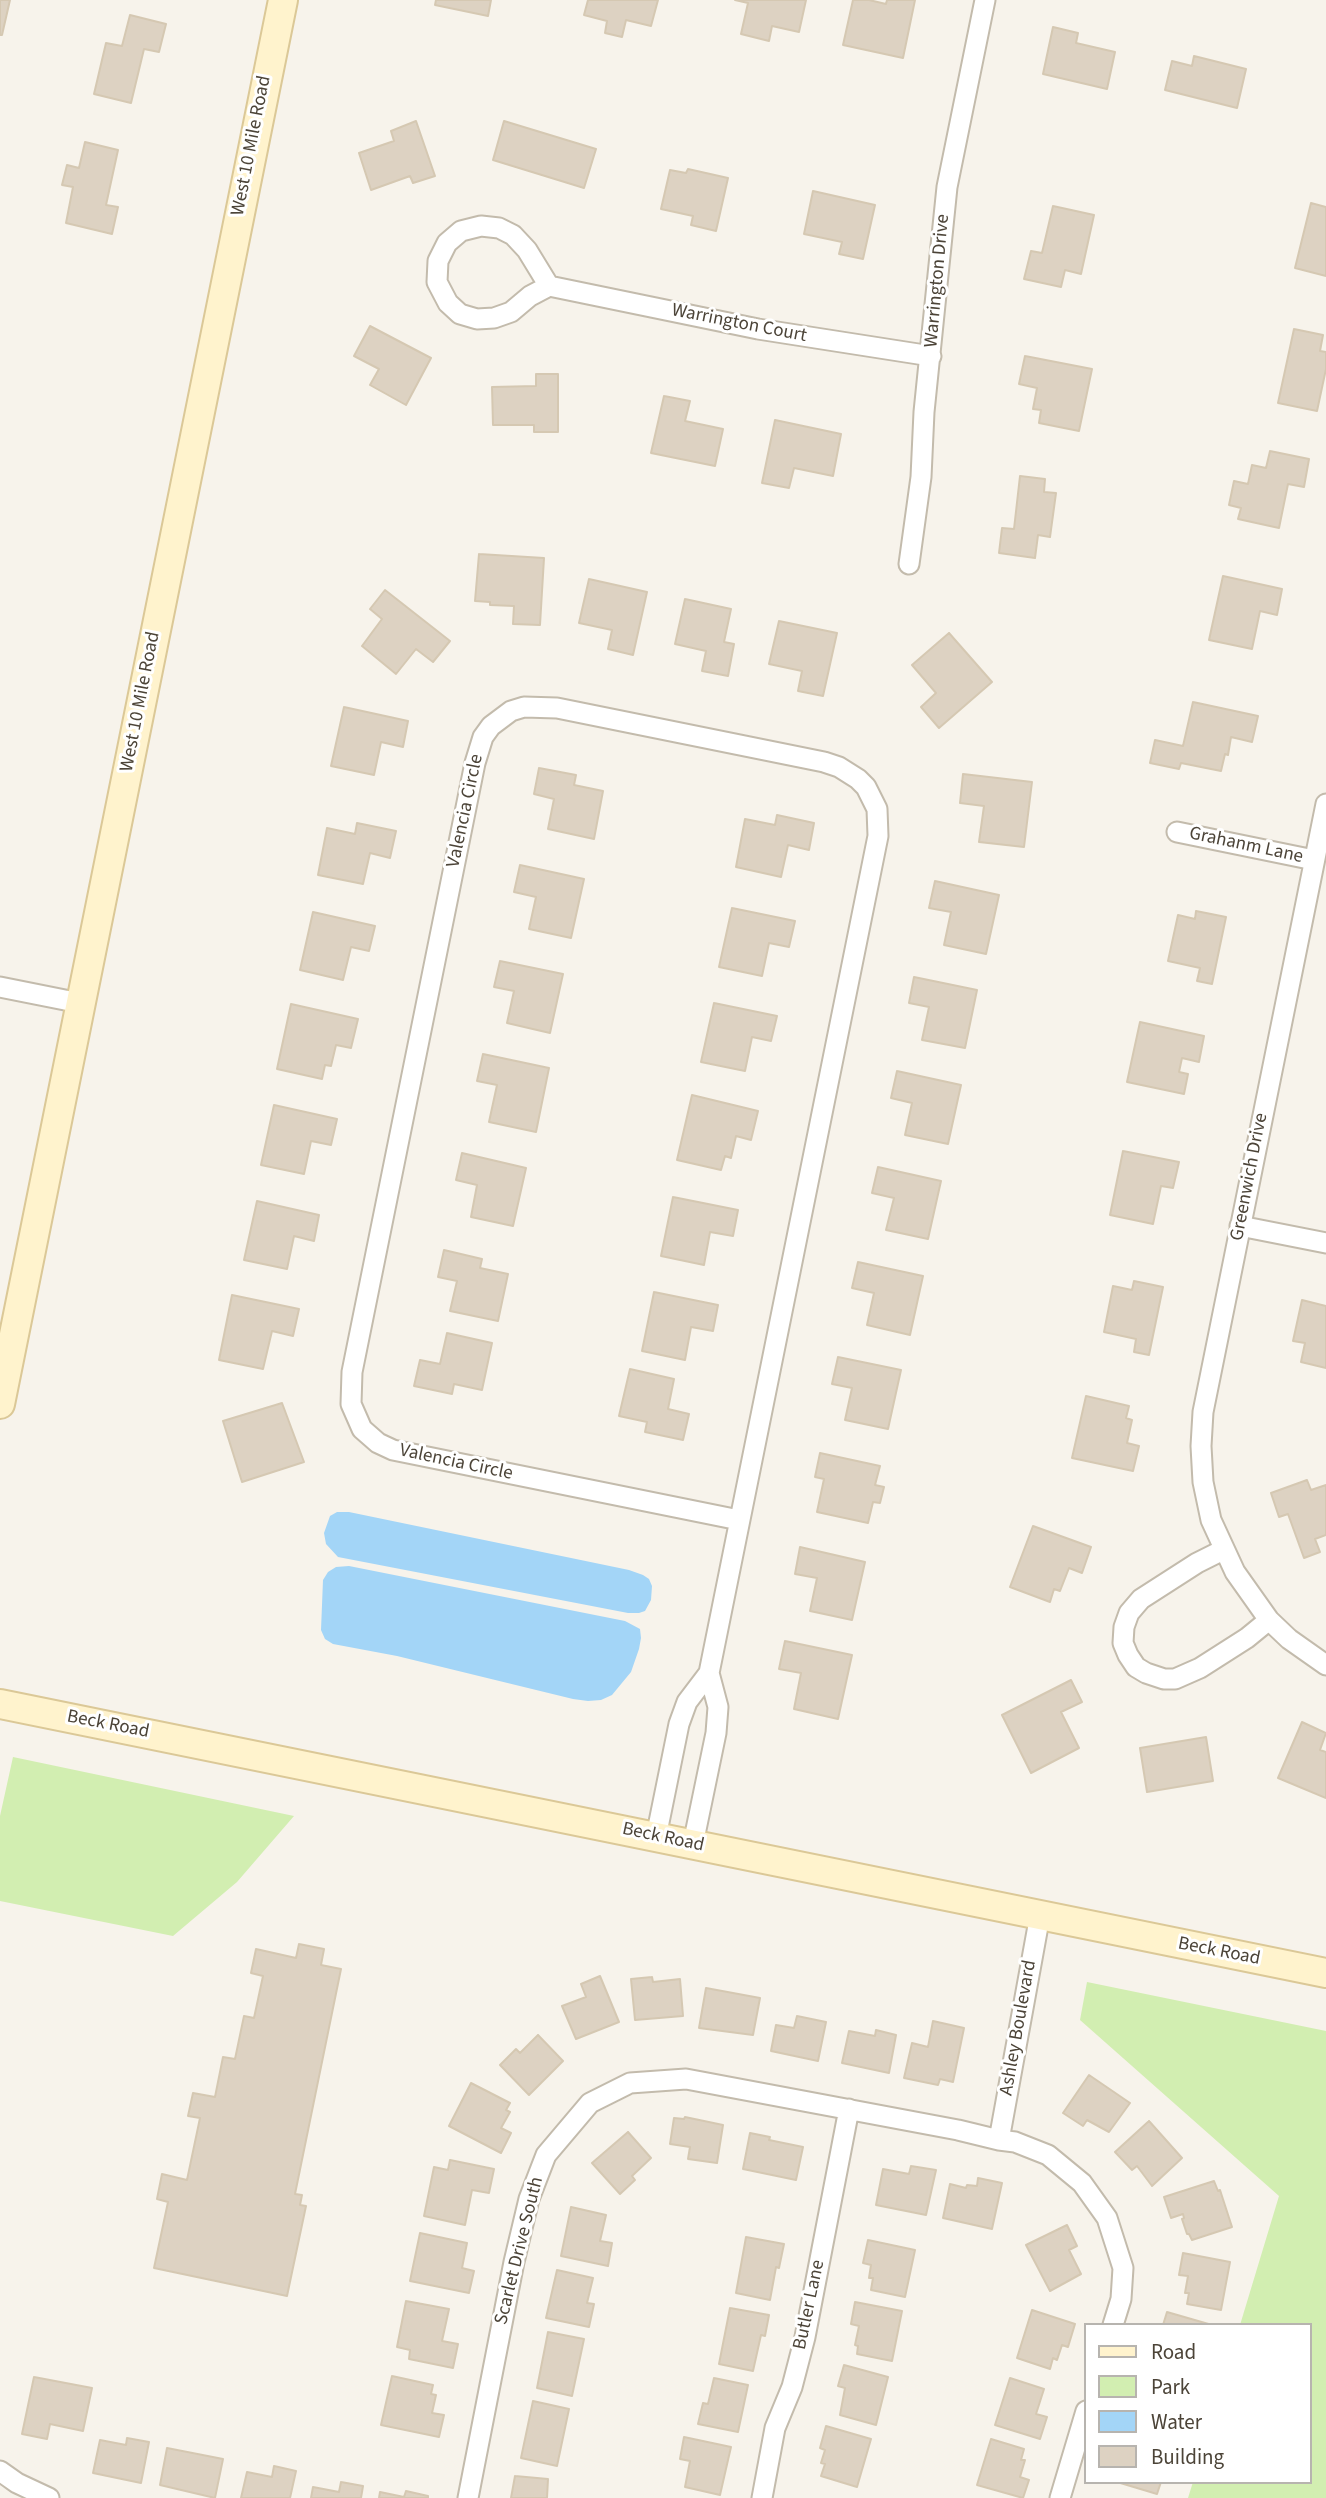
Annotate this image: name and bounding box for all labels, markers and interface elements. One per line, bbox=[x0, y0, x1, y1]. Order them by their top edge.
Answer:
street label: West 10 Mile Road bbox=[227, 74, 277, 218]
street label: Warrington Drive bbox=[921, 213, 955, 349]
street label: Warrington Court bbox=[669, 300, 809, 348]
street label: West 10 Mile Road bbox=[116, 630, 166, 774]
street label: Valencia Circle bbox=[443, 752, 489, 870]
street label: Grahanm Lane bbox=[1187, 823, 1305, 869]
street label: Greenwich Drive bbox=[1226, 1111, 1274, 1243]
street label: Valencia Circle bbox=[397, 1440, 515, 1486]
street label: Beck Road bbox=[65, 1706, 151, 1744]
street label: Beck Road bbox=[620, 1818, 706, 1858]
street label: Beck Road bbox=[1176, 1933, 1262, 1971]
street label: Ashley Boulevard bbox=[996, 1958, 1042, 2098]
street label: Scarlet Drive South bbox=[491, 2175, 549, 2327]
street label: Butler Lane bbox=[789, 2258, 831, 2352]
legend bbox=[1084, 2323, 1312, 2484]
text: Road bbox=[1151, 2337, 1196, 2367]
text: Park bbox=[1151, 2372, 1190, 2402]
text: Water bbox=[1151, 2407, 1202, 2437]
text: Building bbox=[1151, 2442, 1224, 2472]

